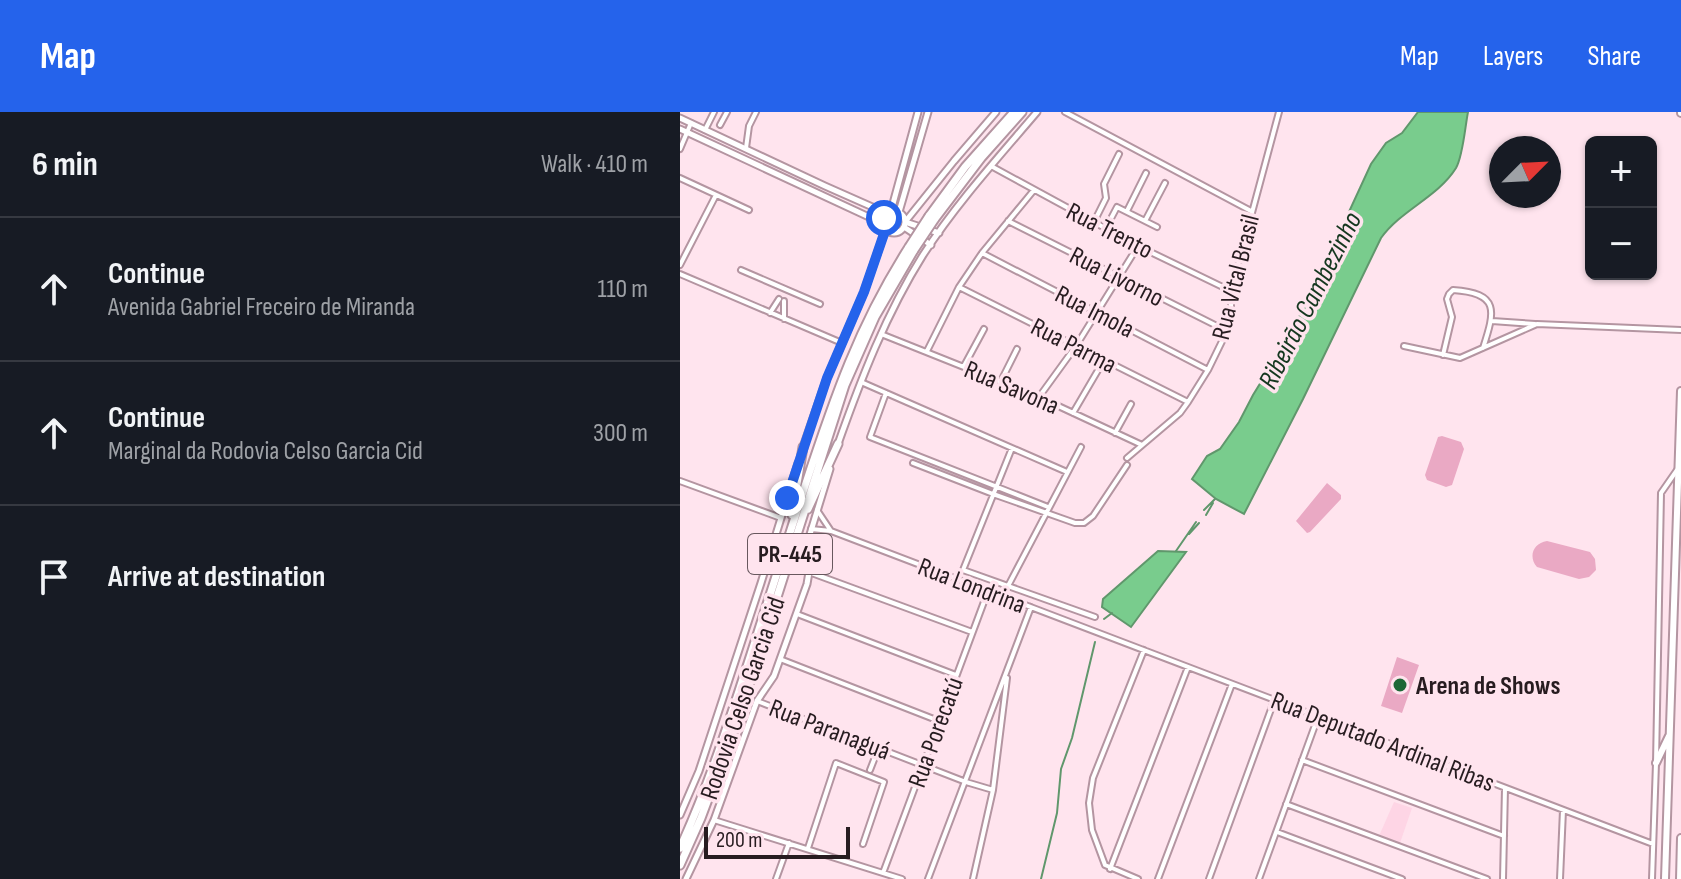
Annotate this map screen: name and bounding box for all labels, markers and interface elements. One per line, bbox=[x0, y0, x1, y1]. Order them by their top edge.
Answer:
text: Map bbox=[40, 34, 96, 79]
text: Map bbox=[1400, 40, 1439, 73]
text: Layers bbox=[1483, 40, 1543, 73]
text: Share bbox=[1587, 40, 1641, 73]
north arrow bbox=[1489, 136, 1561, 208]
map controls bbox=[1585, 136, 1657, 280]
button: + bbox=[1585, 136, 1657, 208]
text: 6 min bbox=[32, 144, 98, 185]
text: Walk · 410 m bbox=[541, 149, 648, 180]
street label: Rua Trento bbox=[1061, 196, 1158, 266]
route start bbox=[866, 200, 902, 236]
water label: Ribeirão Cambezinho bbox=[1252, 206, 1369, 394]
button: − bbox=[1585, 208, 1657, 280]
street label: Rua Vital Brasil bbox=[1206, 212, 1267, 343]
street label: Rua Livorno bbox=[1064, 240, 1169, 314]
text: Continue bbox=[108, 256, 205, 292]
icon: ahead bbox=[32, 267, 76, 311]
text: 110 m bbox=[597, 274, 648, 305]
street label: Rua Imola bbox=[1050, 279, 1139, 345]
text: Avenida Gabriel Freceiro de Miranda bbox=[108, 292, 415, 323]
street label: Rua Parma bbox=[1025, 312, 1121, 381]
street label: Rua Savona bbox=[959, 355, 1063, 422]
text: Continue bbox=[108, 400, 205, 436]
icon: ahead bbox=[32, 411, 76, 455]
text: 300 m bbox=[593, 418, 648, 449]
text: Marginal da Rodovia Celso Garcia Cid bbox=[108, 436, 423, 467]
route end bbox=[769, 480, 805, 516]
road number: PR-445 bbox=[748, 534, 832, 574]
street label: Rua Londrina bbox=[913, 552, 1030, 621]
icon: arrive bbox=[32, 555, 76, 599]
text: Arrive at destination bbox=[108, 559, 325, 595]
street label: Rodovia Celso Garcia Cid bbox=[694, 593, 793, 804]
place label: Arena de Shows bbox=[1415, 671, 1561, 702]
street label: Rua Porecatú bbox=[902, 673, 971, 792]
marker: Arena de Shows bbox=[1391, 676, 1409, 694]
street label: Rua Deputado Ardinal Ribas bbox=[1266, 685, 1499, 799]
street label: Rua Paranaguá bbox=[765, 693, 894, 768]
scale bar bbox=[704, 823, 850, 859]
text: 200 m bbox=[716, 827, 762, 854]

